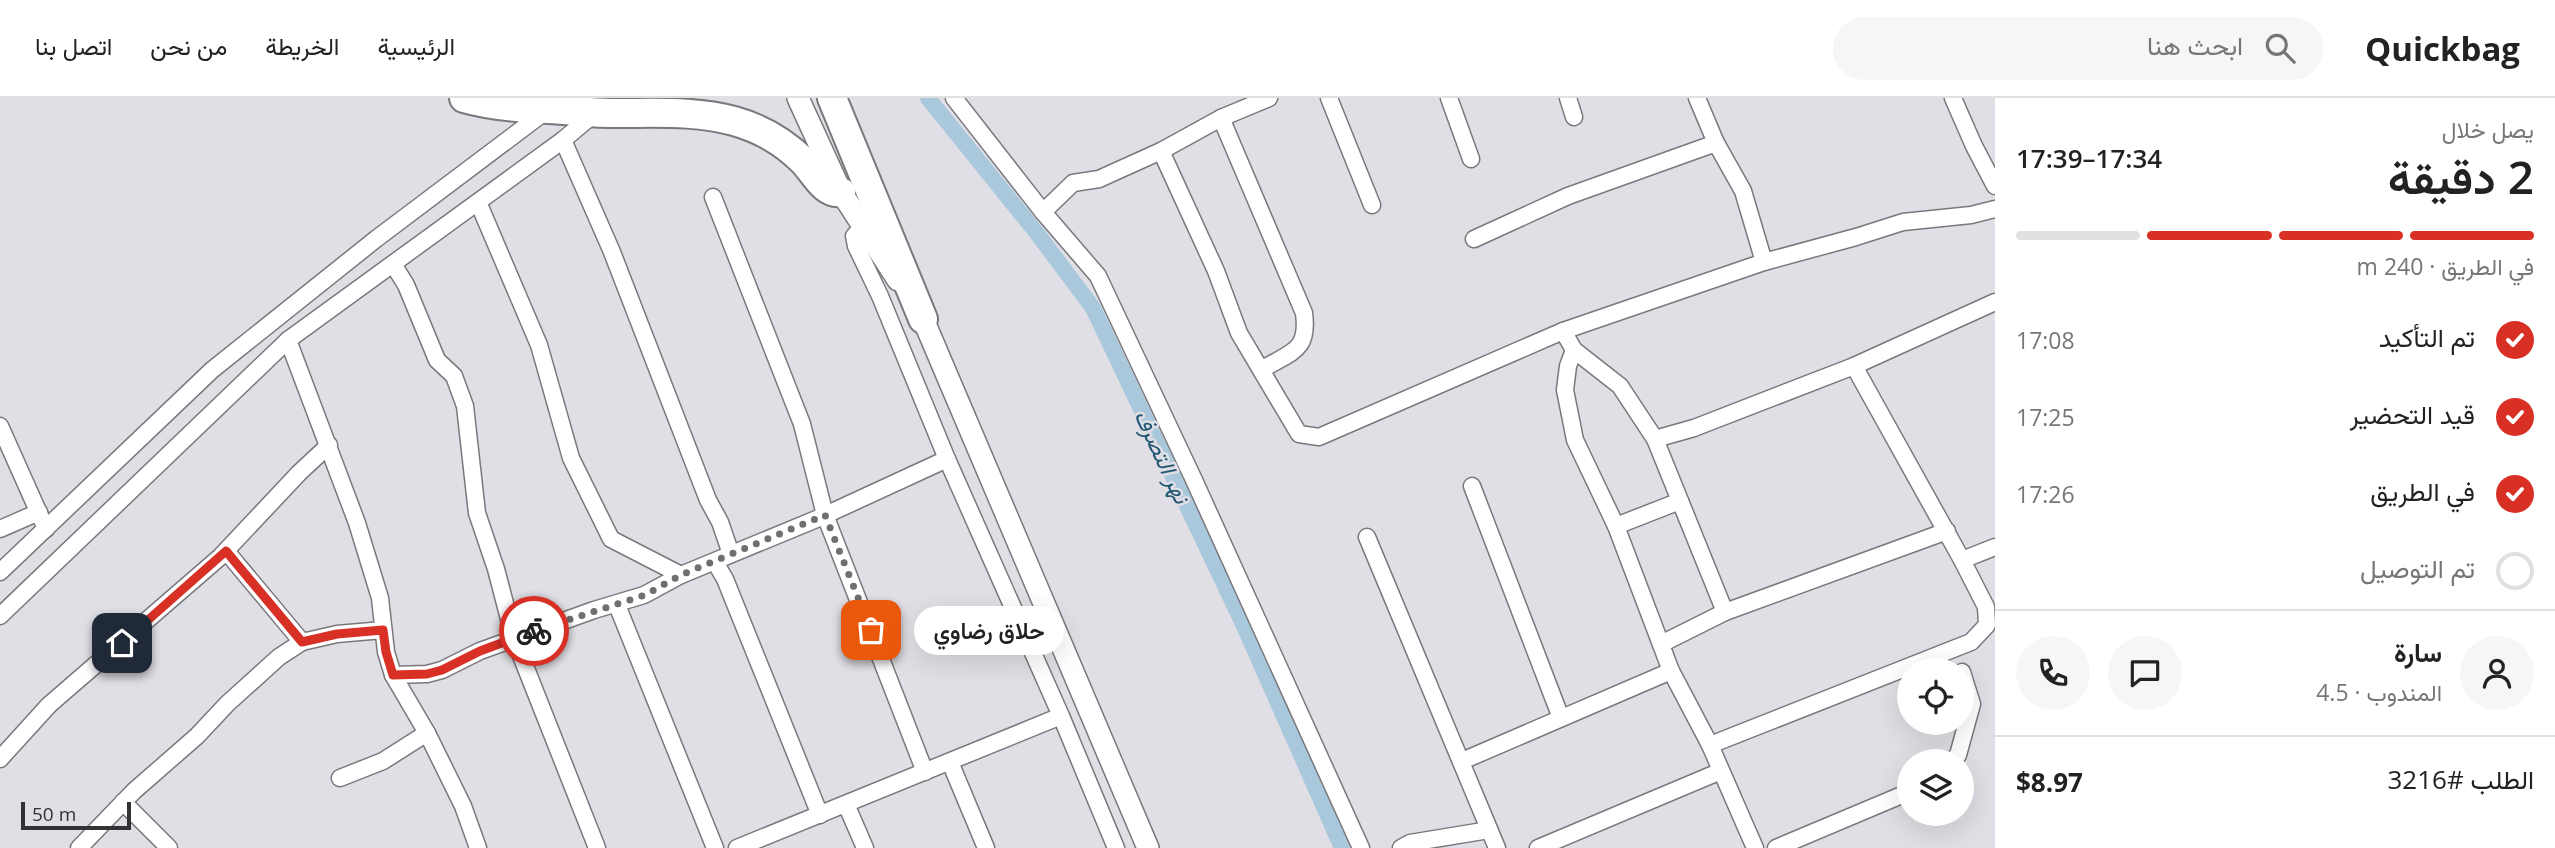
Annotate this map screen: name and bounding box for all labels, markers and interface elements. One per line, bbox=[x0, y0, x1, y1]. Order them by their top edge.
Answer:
search box bbox=[1833, 17, 2323, 80]
text: Quickbag bbox=[2365, 26, 2520, 71]
text: ابحث هنا bbox=[2147, 27, 2243, 63]
text: اتصل بنا bbox=[35, 29, 112, 62]
text: من نحن bbox=[150, 29, 227, 62]
text: الخريطة bbox=[265, 29, 339, 62]
text: الرئيسية bbox=[377, 29, 455, 62]
icon: search bbox=[2261, 29, 2299, 67]
text: يصل خلال bbox=[2442, 113, 2534, 145]
text: 17:34–17:39 bbox=[2016, 140, 2162, 176]
text: 2 دقيقة bbox=[2388, 145, 2534, 207]
text: في الطريق · 240 m bbox=[2357, 250, 2534, 282]
text: تم التأكيد bbox=[2379, 319, 2475, 355]
icon: check bbox=[2496, 321, 2534, 359]
text: 17:08 bbox=[2016, 324, 2075, 356]
text: قيد التحضير bbox=[2350, 396, 2475, 432]
icon: check bbox=[2496, 398, 2534, 436]
text: 17:25 bbox=[2016, 401, 2075, 433]
water label: نهر التصرف bbox=[1127, 404, 1199, 509]
text: في الطريق bbox=[2370, 473, 2475, 509]
icon: check bbox=[2496, 475, 2534, 513]
text: 17:26 bbox=[2016, 478, 2075, 510]
text: تم التوصيل bbox=[2360, 550, 2475, 586]
courier bbox=[499, 596, 569, 666]
pin bbox=[841, 600, 901, 660]
callout: حلاق رضاوي bbox=[913, 606, 1064, 654]
icon: bag bbox=[852, 611, 890, 649]
icon: bike bbox=[515, 612, 553, 650]
pin bbox=[92, 613, 152, 673]
text: حلاق رضاوي bbox=[933, 614, 1045, 646]
icon: home bbox=[103, 624, 141, 662]
text: سارة bbox=[2394, 634, 2442, 670]
button: phone bbox=[2016, 636, 2090, 710]
button: chat bbox=[2108, 636, 2182, 710]
button: person bbox=[2460, 636, 2534, 710]
map controls bbox=[1897, 658, 1974, 826]
button: locate bbox=[1897, 658, 1974, 735]
text: المندوب · 4.5 bbox=[2316, 676, 2442, 708]
button: layers bbox=[1897, 749, 1974, 826]
text: الطلب #3216 bbox=[2387, 761, 2534, 797]
text: $8.97 bbox=[2016, 764, 2083, 800]
scale bar bbox=[21, 799, 131, 831]
text: 50 m bbox=[32, 801, 76, 827]

